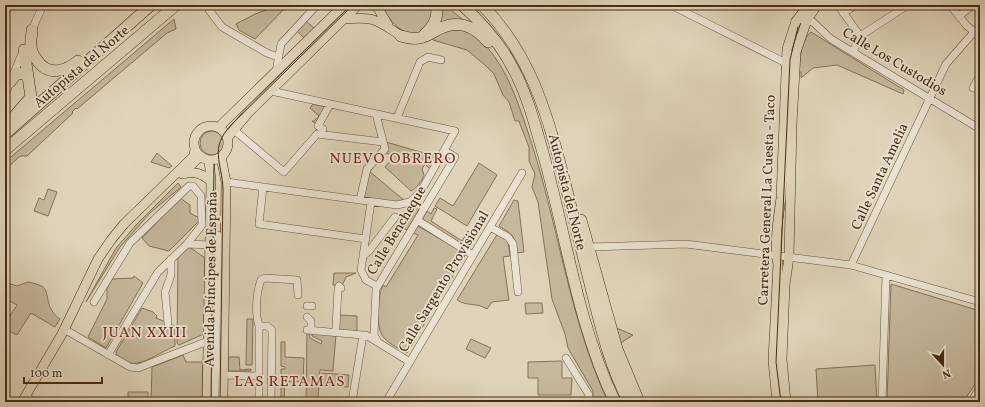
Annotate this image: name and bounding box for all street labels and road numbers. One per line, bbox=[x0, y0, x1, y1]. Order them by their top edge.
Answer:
street label: Autopista del Norte bbox=[30, 21, 134, 113]
street label: Calle Los Custodios bbox=[838, 24, 950, 101]
street label: Carretera General La Cuesta - Taco bbox=[754, 94, 781, 306]
street label: Calle Santa Amelia bbox=[847, 120, 913, 233]
street label: Autopista del Norte bbox=[543, 132, 590, 253]
street label: Calle Bencheque bbox=[363, 182, 432, 279]
street label: Avenida Príncipes de España bbox=[200, 191, 223, 367]
street label: Calle Sargento Provisional bbox=[394, 208, 494, 356]

